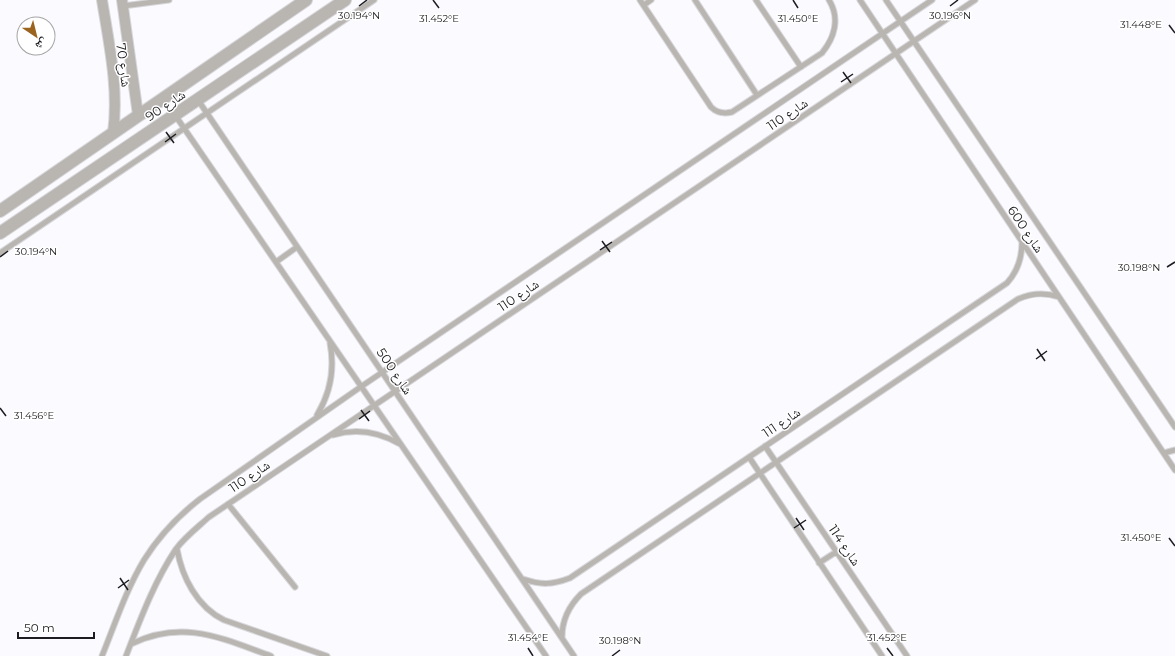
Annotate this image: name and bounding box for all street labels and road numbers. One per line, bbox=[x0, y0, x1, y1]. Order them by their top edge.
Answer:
street label: شارع 70 bbox=[111, 42, 135, 88]
street label: شارع 90 bbox=[142, 86, 189, 126]
street label: شارع 110 bbox=[763, 94, 812, 135]
street label: شارع 600 bbox=[1003, 202, 1048, 257]
street label: شارع 110 bbox=[494, 275, 543, 316]
street label: شارع 500 bbox=[372, 345, 416, 398]
street label: شارع 111 bbox=[759, 404, 804, 442]
street label: شارع 110 bbox=[225, 456, 274, 497]
street label: شارع 114 bbox=[824, 521, 865, 570]

